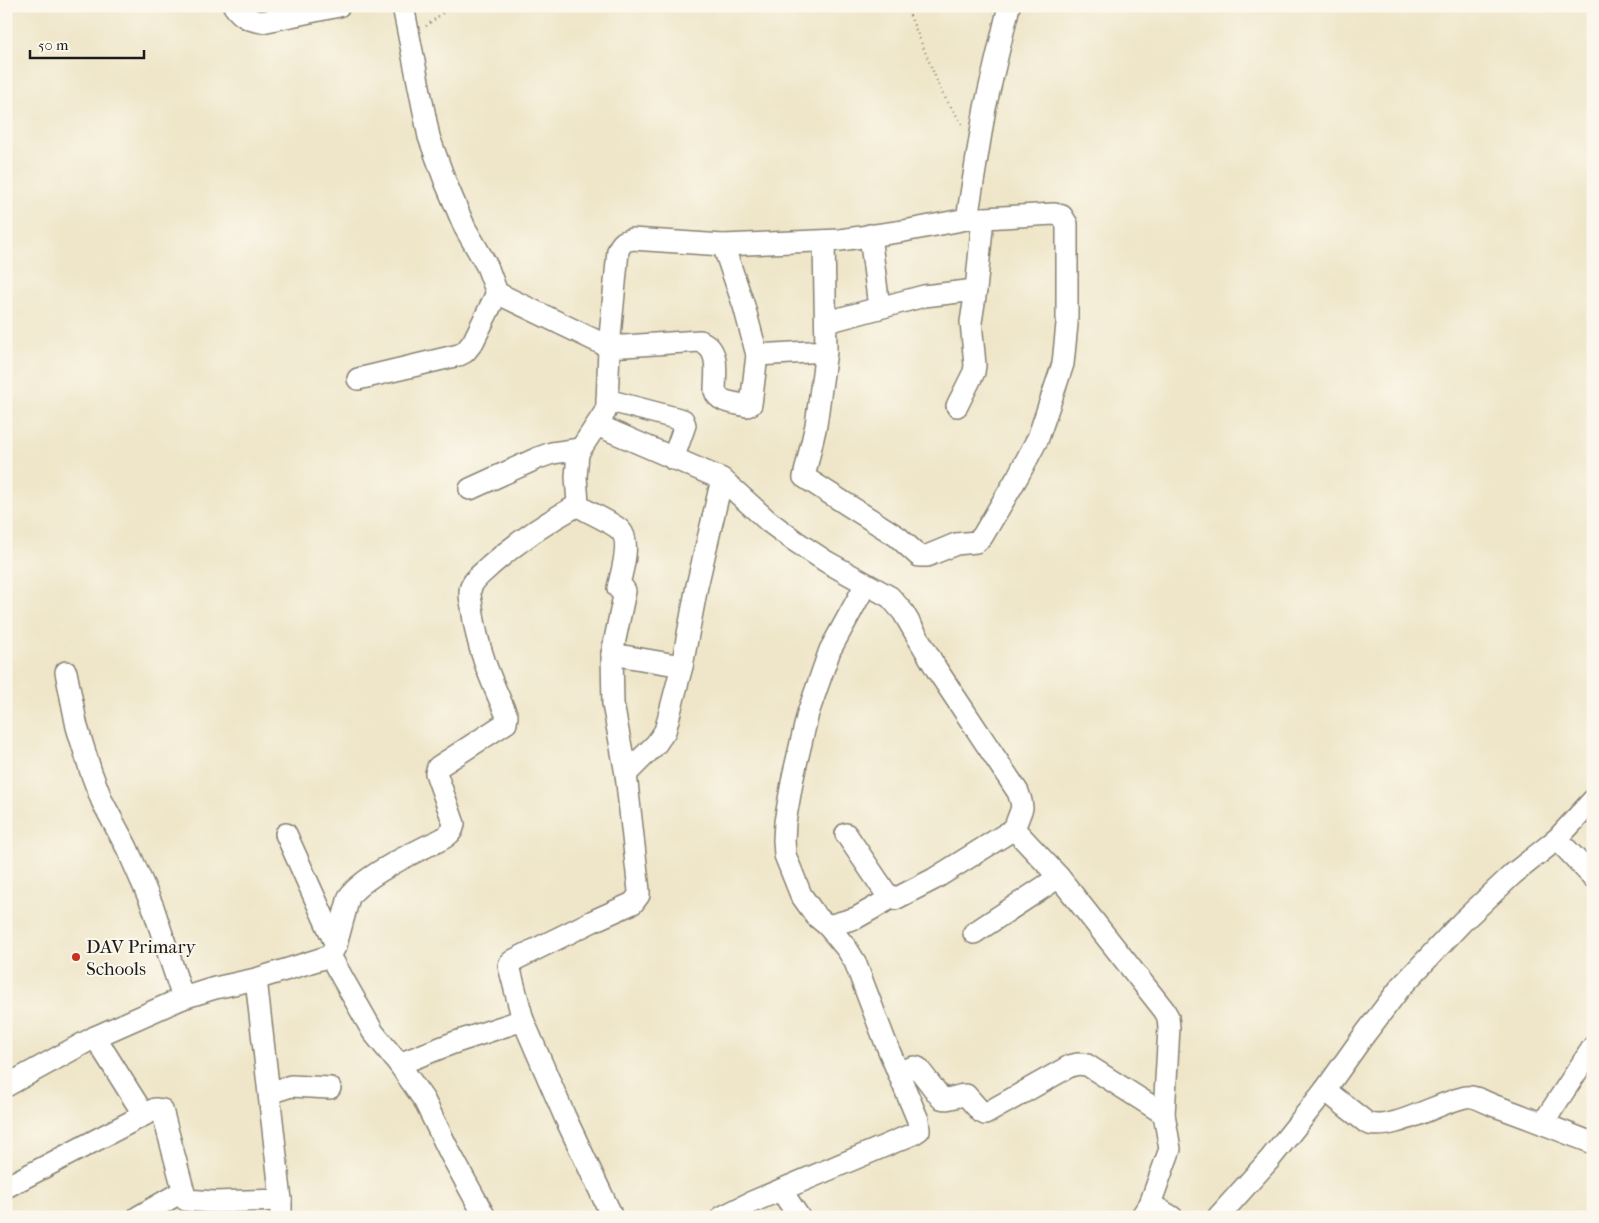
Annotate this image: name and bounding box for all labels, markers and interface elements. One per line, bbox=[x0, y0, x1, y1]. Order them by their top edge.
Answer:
scale bar bbox=[30, 28, 144, 60]
text: 50 m bbox=[38, 36, 69, 54]
place label: DAV Primary Schools bbox=[86, 936, 196, 980]
marker: DAV Primary Schools bbox=[70, 951, 82, 963]

